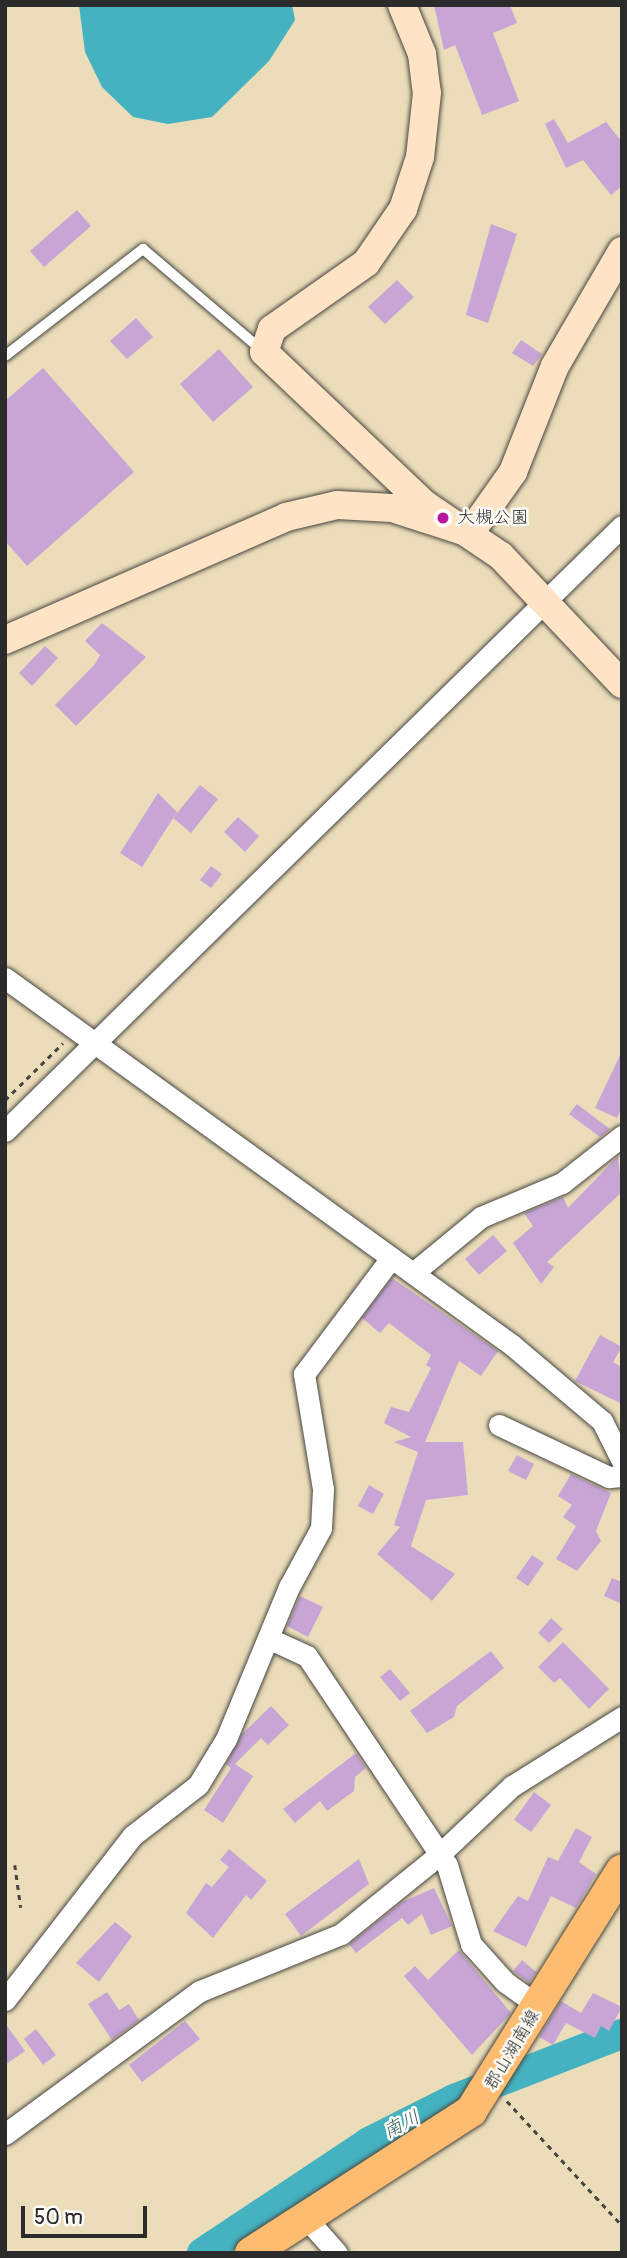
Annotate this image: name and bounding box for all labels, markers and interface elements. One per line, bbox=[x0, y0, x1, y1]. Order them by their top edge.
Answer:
place label: 大槻公園 bbox=[457, 507, 529, 529]
marker: 大槻公園 bbox=[435, 510, 451, 526]
street label: 郡山湖南線 bbox=[481, 2006, 545, 2094]
water label: 南川 bbox=[380, 2106, 424, 2144]
scale bar bbox=[24, 2192, 150, 2236]
text: 50 m bbox=[34, 2204, 83, 2231]

